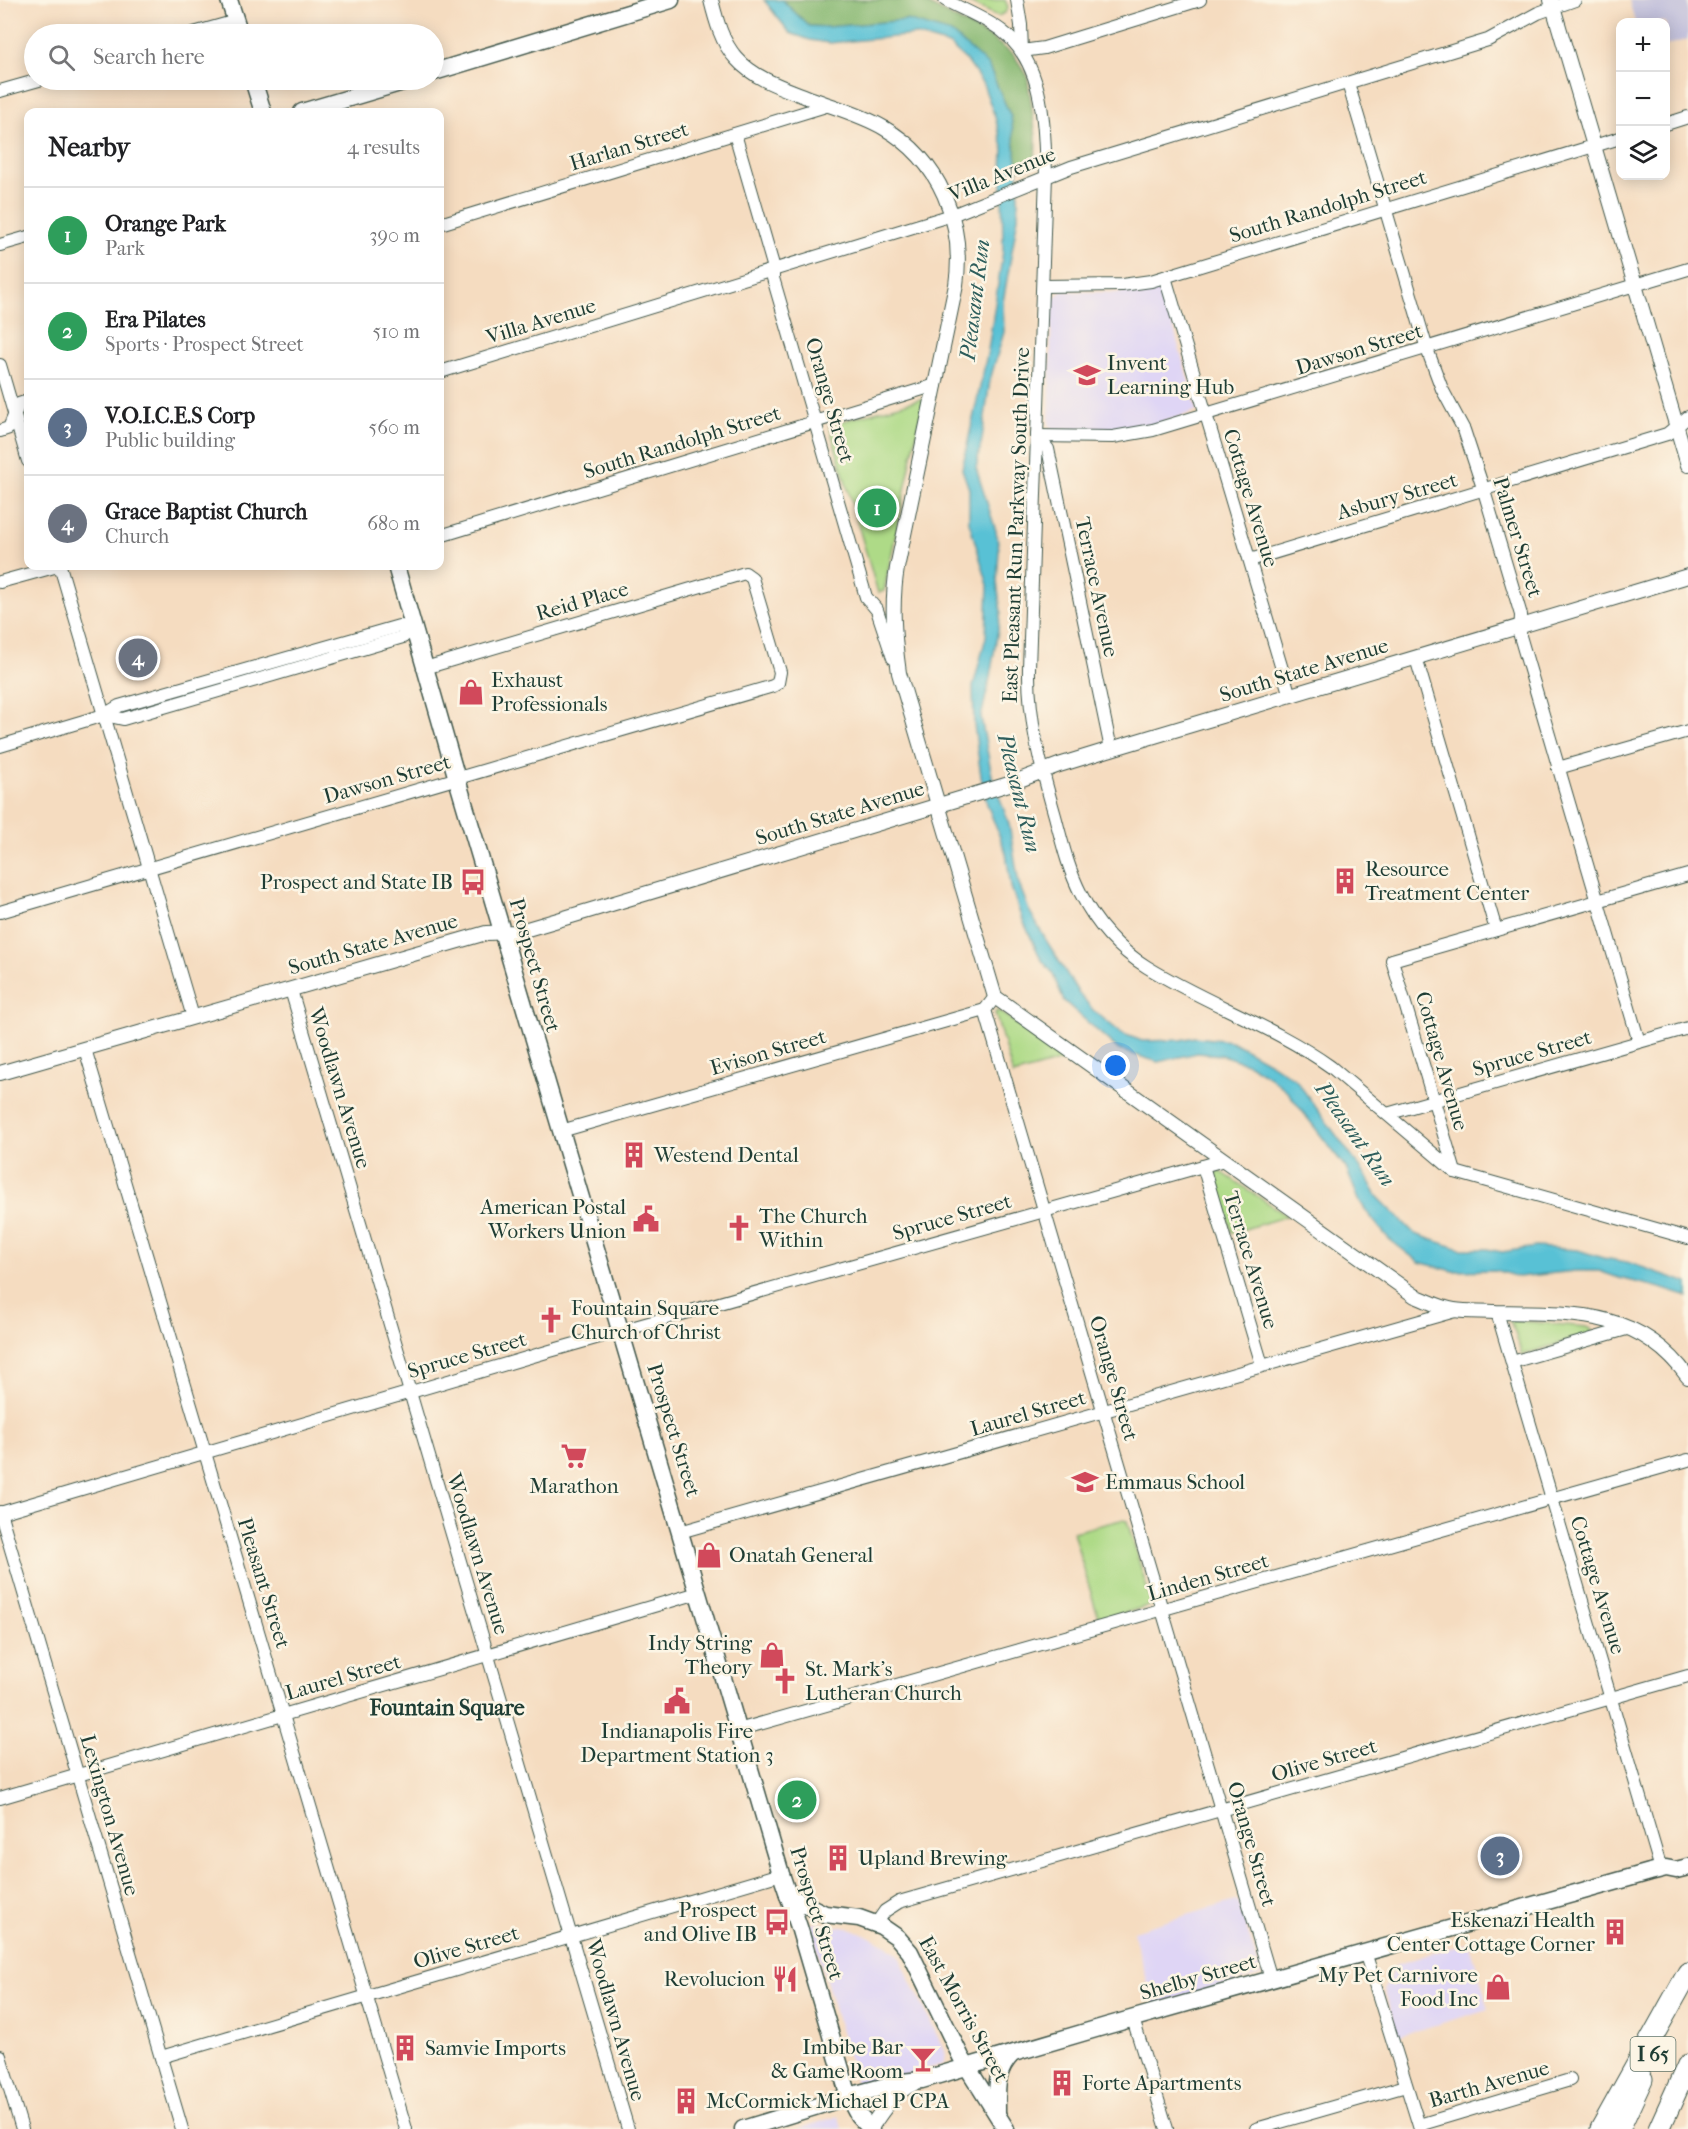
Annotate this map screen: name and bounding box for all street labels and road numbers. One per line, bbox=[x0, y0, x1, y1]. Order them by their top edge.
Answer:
street label: Harlan Street bbox=[567, 116, 692, 175]
street label: Villa Avenue bbox=[944, 142, 1059, 207]
street label: South Randolph Street bbox=[1227, 164, 1430, 247]
street label: Villa Avenue bbox=[482, 293, 599, 349]
street label: Dawson Street bbox=[1293, 318, 1426, 380]
street label: Orange Street bbox=[801, 335, 859, 466]
street label: East Pleasant Run Parkway South Drive bbox=[998, 347, 1034, 703]
street label: South Randolph Street bbox=[581, 400, 784, 483]
street label: Cottage Avenue bbox=[1219, 426, 1283, 570]
street label: Asbury Street bbox=[1333, 467, 1460, 525]
street label: Palmer Street bbox=[1488, 474, 1548, 601]
street label: Terrace Avenue bbox=[1070, 515, 1124, 659]
street label: Reid Place bbox=[533, 576, 631, 626]
street label: South State Avenue bbox=[1217, 633, 1391, 707]
street label: Dawson Street bbox=[321, 749, 454, 809]
street label: South State Avenue bbox=[753, 776, 927, 850]
street label: Prospect Street bbox=[504, 895, 566, 1035]
street label: South State Avenue bbox=[286, 908, 460, 980]
street label: Cottage Avenue bbox=[1411, 989, 1473, 1133]
street label: Woodlawn Avenue bbox=[304, 1004, 376, 1171]
street label: Evison Street bbox=[707, 1024, 829, 1080]
street label: Spruce Street bbox=[1470, 1024, 1595, 1081]
street label: Spruce Street bbox=[890, 1188, 1015, 1245]
street label: Terrace Avenue bbox=[1219, 1188, 1283, 1332]
street label: Orange Street bbox=[1085, 1313, 1143, 1444]
street label: Spruce Street bbox=[405, 1326, 530, 1383]
street label: Prospect Street bbox=[642, 1360, 706, 1500]
street label: Laurel Street bbox=[967, 1385, 1089, 1441]
street label: Woodlawn Avenue bbox=[442, 1470, 514, 1637]
street label: Cottage Avenue bbox=[1566, 1513, 1630, 1657]
street label: Pleasant Street bbox=[233, 1515, 295, 1652]
street label: Linden Street bbox=[1145, 1548, 1272, 1606]
street label: Laurel Street bbox=[282, 1649, 404, 1705]
street label: Lexington Avenue bbox=[76, 1732, 144, 1898]
street label: Olive Street bbox=[1268, 1733, 1380, 1787]
street label: Orange Street bbox=[1223, 1779, 1281, 1910]
street label: Prospect Street bbox=[785, 1843, 849, 1983]
street label: Olive Street bbox=[410, 1920, 522, 1974]
street label: East Morris Street bbox=[914, 1932, 1014, 2087]
street label: Woodlawn Avenue bbox=[581, 1935, 651, 2104]
street label: Shelby Street bbox=[1137, 1949, 1259, 2005]
road number: I 65 bbox=[1630, 2037, 1676, 2071]
street label: Barth Avenue bbox=[1426, 2055, 1552, 2113]

